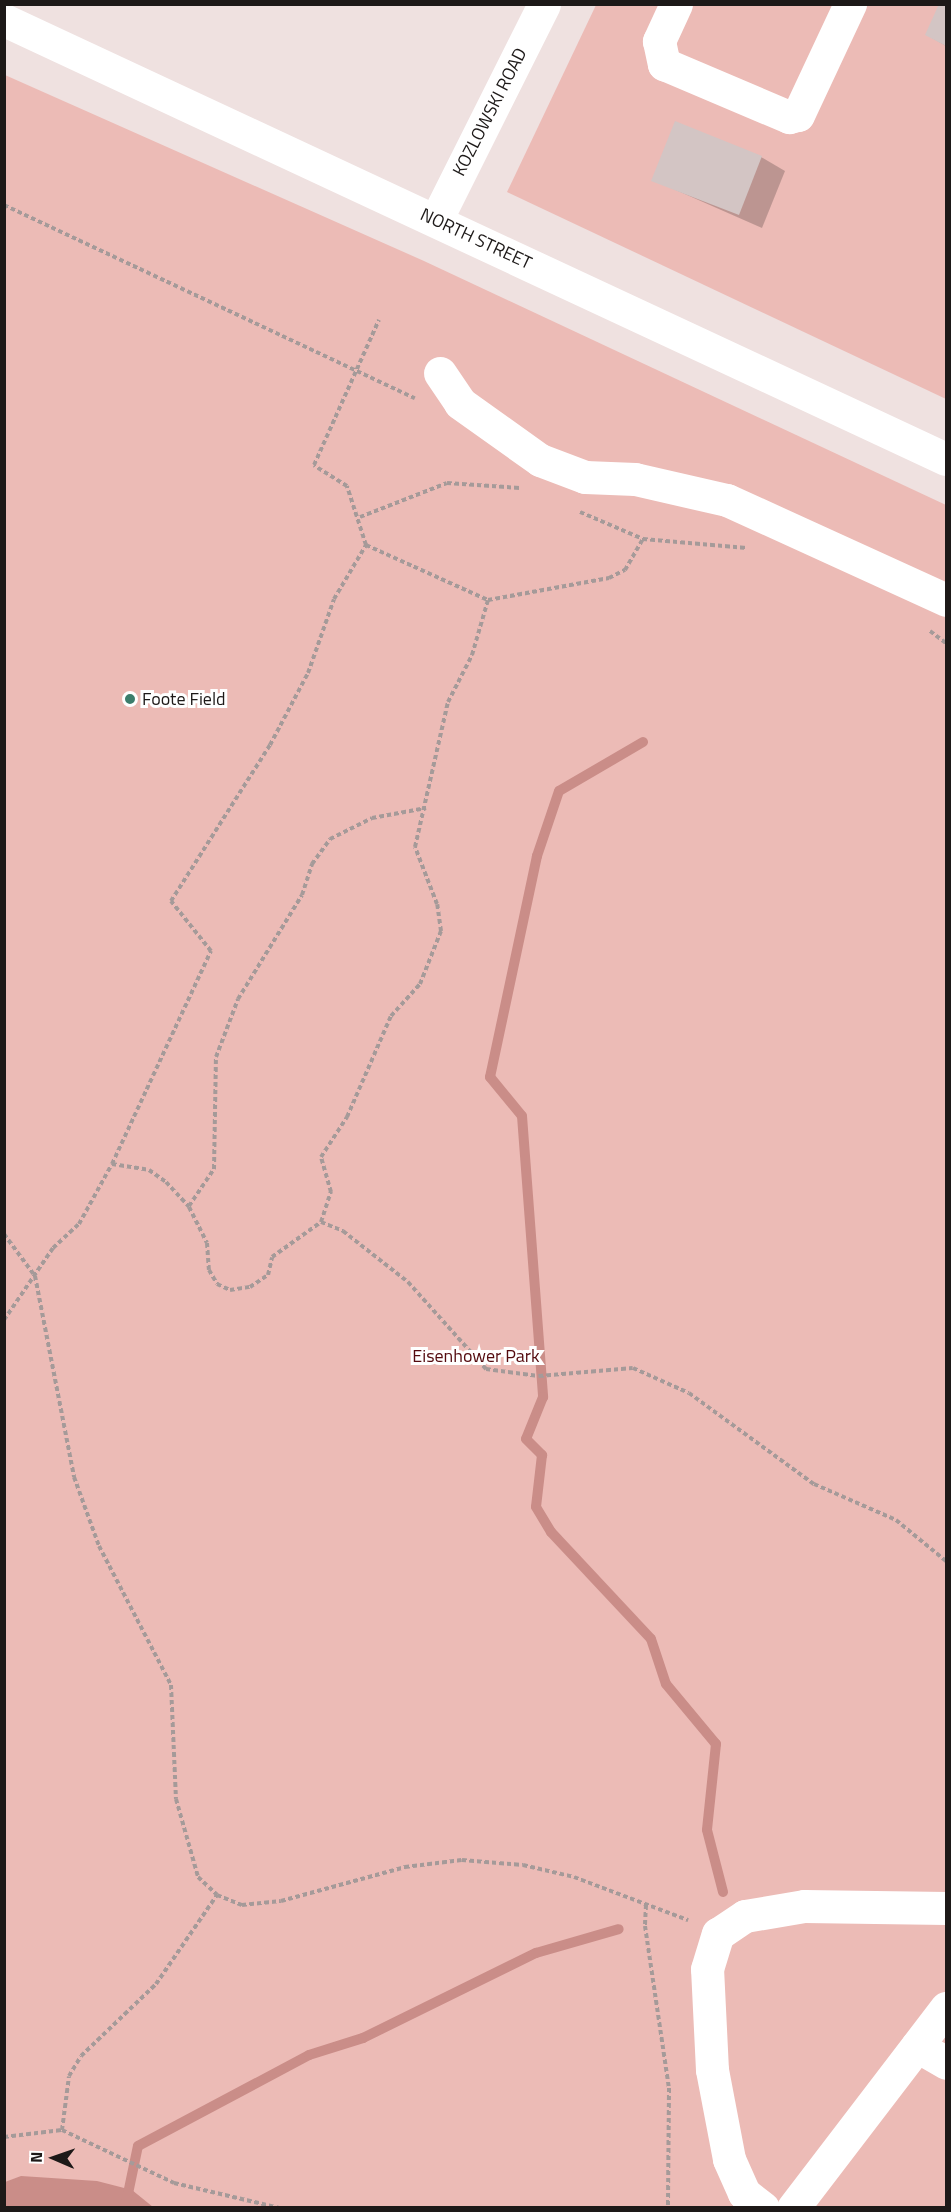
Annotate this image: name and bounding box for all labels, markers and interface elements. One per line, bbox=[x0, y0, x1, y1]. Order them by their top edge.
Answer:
street label: KOZLOWSKI ROAD bbox=[448, 44, 532, 180]
street label: NORTH STREET bbox=[417, 204, 535, 274]
place label: Foote Field bbox=[142, 688, 226, 710]
marker: Foote Field bbox=[123, 692, 137, 706]
park label: Eisenhower Park bbox=[412, 1345, 540, 1367]
north arrow bbox=[24, 2128, 84, 2188]
text: N bbox=[24, 2151, 48, 2163]

